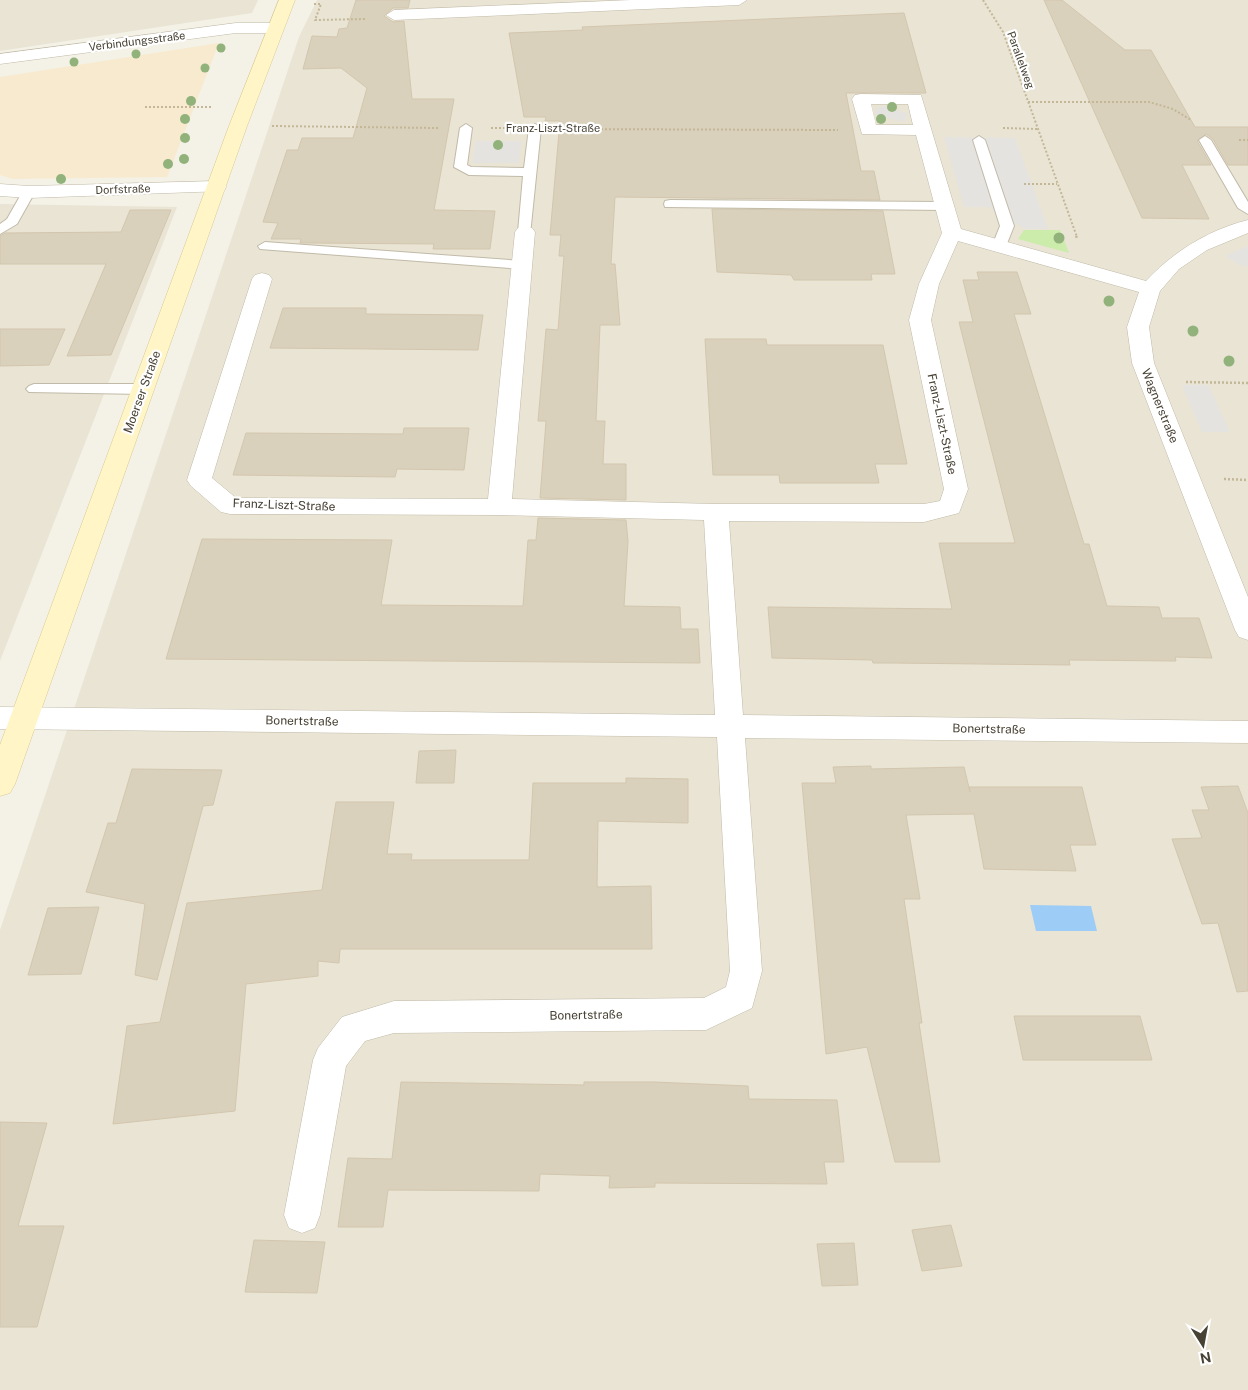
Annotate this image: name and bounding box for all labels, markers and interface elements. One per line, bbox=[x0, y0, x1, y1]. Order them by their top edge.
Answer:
street label: Verbindungsstraße bbox=[88, 29, 186, 53]
street label: Parallelweg bbox=[1005, 30, 1037, 90]
street label: Franz-Liszt-Straße bbox=[506, 122, 600, 134]
street label: Dorfstraße bbox=[95, 182, 151, 196]
street label: Moerser Straße bbox=[121, 349, 163, 435]
street label: Wagnerstraße bbox=[1139, 367, 1181, 445]
street label: Franz-Liszt-Straße bbox=[924, 372, 960, 476]
street label: Franz-Liszt-Straße bbox=[232, 496, 336, 514]
street label: Bonertstraße bbox=[265, 713, 339, 729]
street label: Bonertstraße bbox=[952, 721, 1026, 737]
street label: Bonertstraße bbox=[549, 1007, 623, 1023]
north arrow bbox=[1178, 1320, 1228, 1370]
text: N bbox=[1199, 1349, 1212, 1367]

